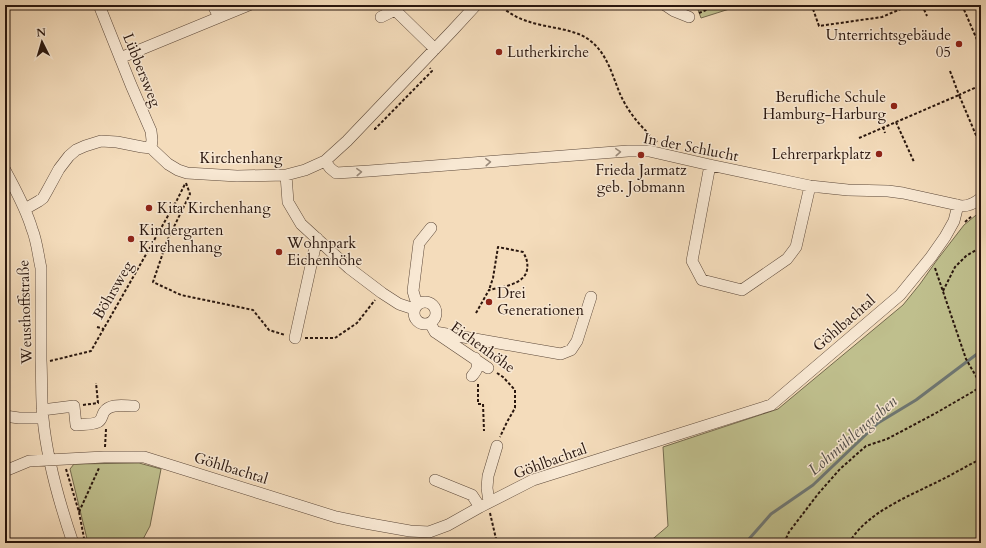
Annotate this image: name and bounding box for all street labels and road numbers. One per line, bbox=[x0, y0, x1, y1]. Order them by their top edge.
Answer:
street label: Lübbersweg bbox=[118, 30, 166, 110]
street label: In der Schlucht bbox=[642, 128, 740, 166]
street label: Kirchenhang bbox=[200, 148, 283, 168]
street label: Böhrsweg bbox=[88, 257, 138, 323]
street label: Weusthoffstraße bbox=[13, 259, 37, 365]
street label: Göhlbachtal bbox=[809, 290, 880, 356]
street label: Eichenhöhe bbox=[447, 317, 519, 377]
street label: Göhlbachtal bbox=[511, 438, 590, 484]
street label: Göhlbachtal bbox=[191, 447, 271, 489]

